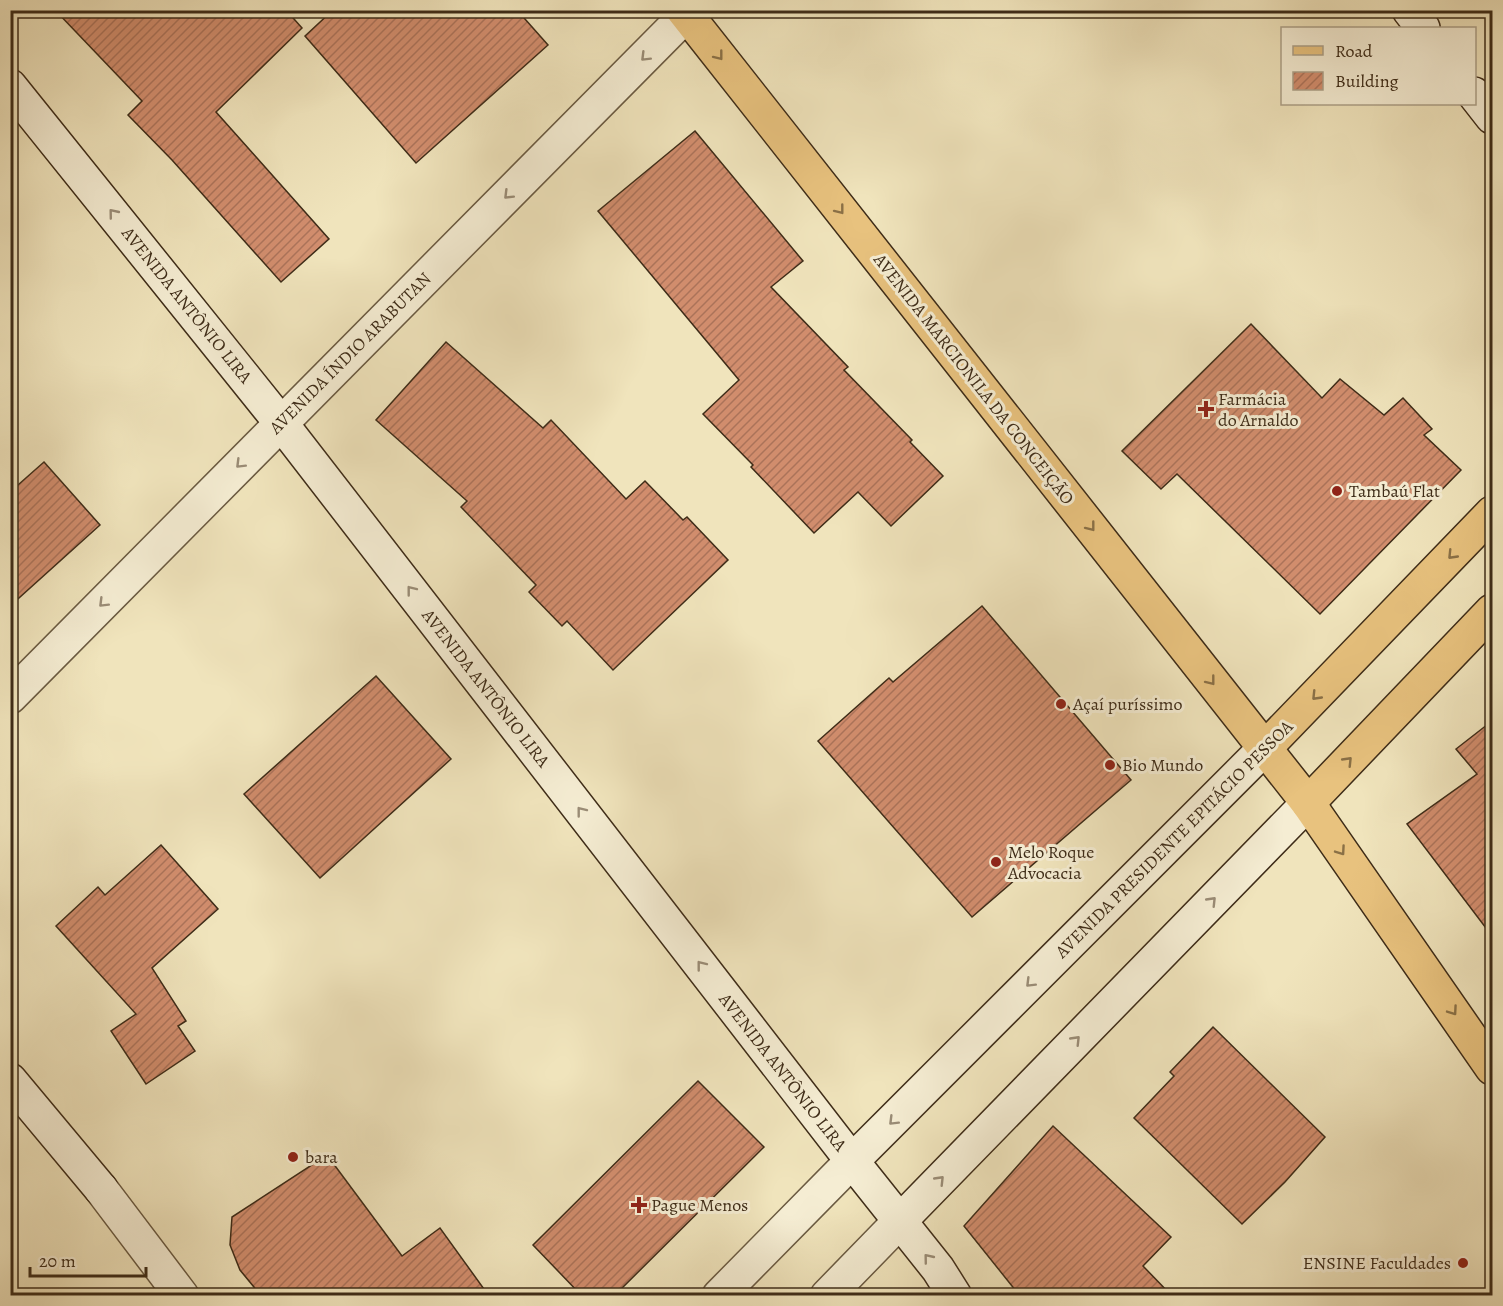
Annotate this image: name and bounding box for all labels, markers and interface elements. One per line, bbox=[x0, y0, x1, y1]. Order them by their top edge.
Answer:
legend bbox=[1281, 27, 1476, 105]
text: Road bbox=[1335, 39, 1373, 63]
one-way arrow bbox=[641, 50, 652, 60]
one-way arrow bbox=[711, 50, 722, 61]
text: Building bbox=[1335, 69, 1399, 93]
one-way arrow bbox=[504, 188, 514, 199]
one-way arrow bbox=[832, 203, 843, 214]
one-way arrow bbox=[110, 209, 121, 220]
street label: AVENIDA ANTÔNIO LIRA bbox=[116, 221, 258, 389]
street label: AVENIDA MARCIONILA DA CONCEIÇÃO bbox=[868, 248, 1080, 510]
street label: AVENIDA ÍNDIO ARABUTAN bbox=[263, 267, 436, 440]
place label: Farmácia do Arnaldo bbox=[1218, 387, 1299, 432]
marker: Farmácia do Arnaldo bbox=[1199, 402, 1213, 416]
one-way arrow bbox=[236, 458, 247, 468]
place label: Tambaú Flat bbox=[1349, 479, 1440, 503]
marker: Tambaú Flat bbox=[1330, 484, 1344, 498]
one-way arrow bbox=[1083, 521, 1094, 532]
one-way arrow bbox=[1448, 549, 1459, 559]
one-way arrow bbox=[407, 586, 418, 597]
one-way arrow bbox=[99, 597, 110, 607]
street label: AVENIDA ANTÔNIO LIRA bbox=[416, 603, 556, 773]
one-way arrow bbox=[1204, 674, 1215, 685]
one-way arrow bbox=[1313, 688, 1324, 699]
place label: Açaí puríssimo bbox=[1072, 692, 1182, 716]
marker: Açaí puríssimo bbox=[1054, 697, 1068, 711]
street label: AVENIDA PRESIDENTE EPITÁCIO PESSOA bbox=[1049, 714, 1299, 964]
place label: Bio Mundo bbox=[1122, 753, 1203, 777]
one-way arrow bbox=[1341, 757, 1352, 768]
marker: Bio Mundo bbox=[1103, 758, 1117, 772]
one-way arrow bbox=[578, 807, 589, 818]
place label: Melo Roque Advocacia bbox=[1007, 840, 1094, 885]
one-way arrow bbox=[1334, 845, 1345, 856]
marker: Melo Roque Advocacia bbox=[989, 855, 1003, 869]
one-way arrow bbox=[1205, 897, 1216, 908]
one-way arrow bbox=[697, 961, 708, 972]
one-way arrow bbox=[1027, 975, 1038, 986]
street label: AVENIDA ANTÔNIO LIRA bbox=[713, 987, 853, 1157]
one-way arrow bbox=[1446, 1005, 1457, 1016]
one-way arrow bbox=[1069, 1037, 1080, 1047]
one-way arrow bbox=[889, 1113, 900, 1124]
place label: bara bbox=[305, 1145, 338, 1169]
marker: bara bbox=[286, 1150, 300, 1164]
one-way arrow bbox=[932, 1176, 943, 1187]
place label: Pague Menos bbox=[651, 1193, 748, 1217]
marker: Pague Menos bbox=[632, 1198, 646, 1212]
scale bar bbox=[30, 1240, 146, 1278]
text: 20 m bbox=[39, 1249, 76, 1273]
place label: ENSINE Faculdades bbox=[1303, 1251, 1451, 1275]
one-way arrow bbox=[925, 1254, 936, 1265]
marker: ENSINE Faculdades bbox=[1456, 1256, 1470, 1270]

